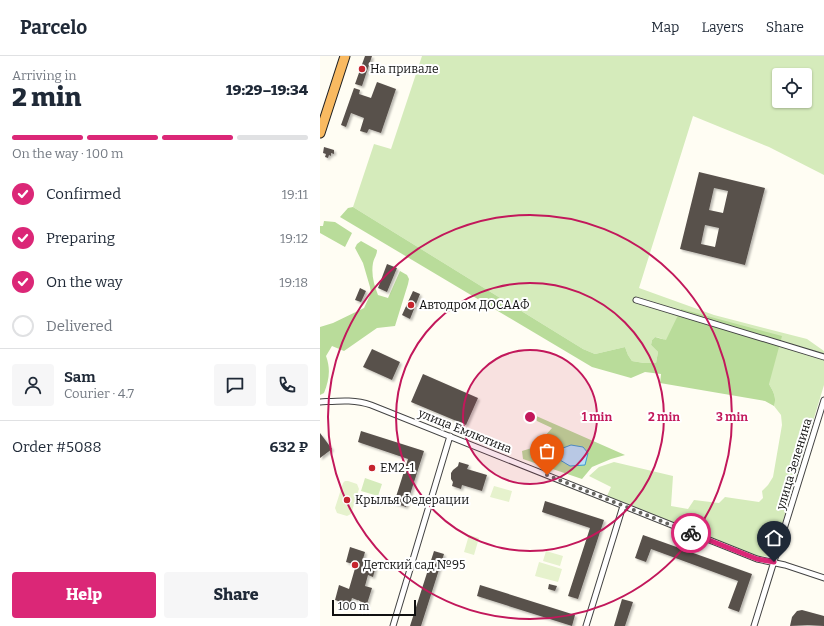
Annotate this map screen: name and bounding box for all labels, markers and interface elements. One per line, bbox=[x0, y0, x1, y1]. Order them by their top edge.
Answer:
text: Parcelo bbox=[20, 16, 87, 39]
text: Map bbox=[651, 19, 679, 36]
text: Layers bbox=[701, 19, 744, 36]
text: Share bbox=[766, 19, 804, 36]
place label: На привале bbox=[370, 62, 439, 76]
marker: На привале bbox=[357, 64, 367, 74]
text: Arriving in bbox=[12, 68, 77, 83]
map controls bbox=[772, 68, 812, 108]
button: locate bbox=[772, 68, 812, 108]
text: 19:29–19:34 bbox=[226, 81, 308, 99]
text: 2 min bbox=[12, 82, 82, 113]
text: On the way · 100 m bbox=[12, 146, 123, 161]
icon: check bbox=[12, 183, 34, 205]
text: Confirmed bbox=[46, 185, 121, 203]
text: 19:11 bbox=[282, 187, 308, 202]
icon: check bbox=[12, 227, 34, 249]
text: Preparing bbox=[46, 229, 115, 247]
text: 19:12 bbox=[280, 231, 308, 246]
icon: check bbox=[12, 271, 34, 293]
text: On the way bbox=[46, 273, 123, 291]
text: 19:18 bbox=[279, 275, 308, 290]
place label: Автодром ДОСААФ bbox=[419, 298, 530, 312]
marker: Автодром ДОСААФ bbox=[406, 300, 416, 310]
text: Delivered bbox=[46, 317, 113, 335]
button: person bbox=[12, 364, 54, 406]
button: chat bbox=[214, 364, 256, 406]
button: phone bbox=[266, 364, 308, 406]
text: Sam bbox=[64, 368, 96, 386]
text: Courier · 4.7 bbox=[64, 386, 134, 401]
street label: улица Емлютина bbox=[415, 406, 514, 456]
centre of rings bbox=[523, 410, 537, 424]
text: 1 min bbox=[582, 410, 612, 424]
text: 2 min bbox=[648, 410, 680, 424]
text: 3 min bbox=[716, 410, 748, 424]
street label: улица Зеленина bbox=[773, 416, 815, 512]
pin bbox=[530, 434, 564, 475]
text: Order #5088 bbox=[12, 438, 102, 456]
text: 632 ₽ bbox=[270, 438, 308, 456]
icon: bag bbox=[536, 440, 558, 462]
place label: ЕМ2-1 bbox=[380, 461, 415, 475]
marker: ЕМ2-1 bbox=[367, 463, 377, 473]
place label: Крылья Федерации bbox=[355, 493, 469, 507]
marker: Крылья Федерации bbox=[342, 495, 352, 505]
courier bbox=[671, 513, 711, 553]
pin bbox=[757, 521, 791, 562]
icon: bike bbox=[680, 522, 702, 544]
icon: home bbox=[763, 527, 785, 549]
place label: Детский сад №95 bbox=[363, 558, 465, 572]
marker: Детский сад №95 bbox=[350, 560, 360, 570]
button: Help bbox=[12, 572, 156, 618]
button: Share bbox=[164, 572, 308, 618]
scale bar bbox=[332, 598, 416, 617]
text: 100 m bbox=[338, 600, 369, 613]

